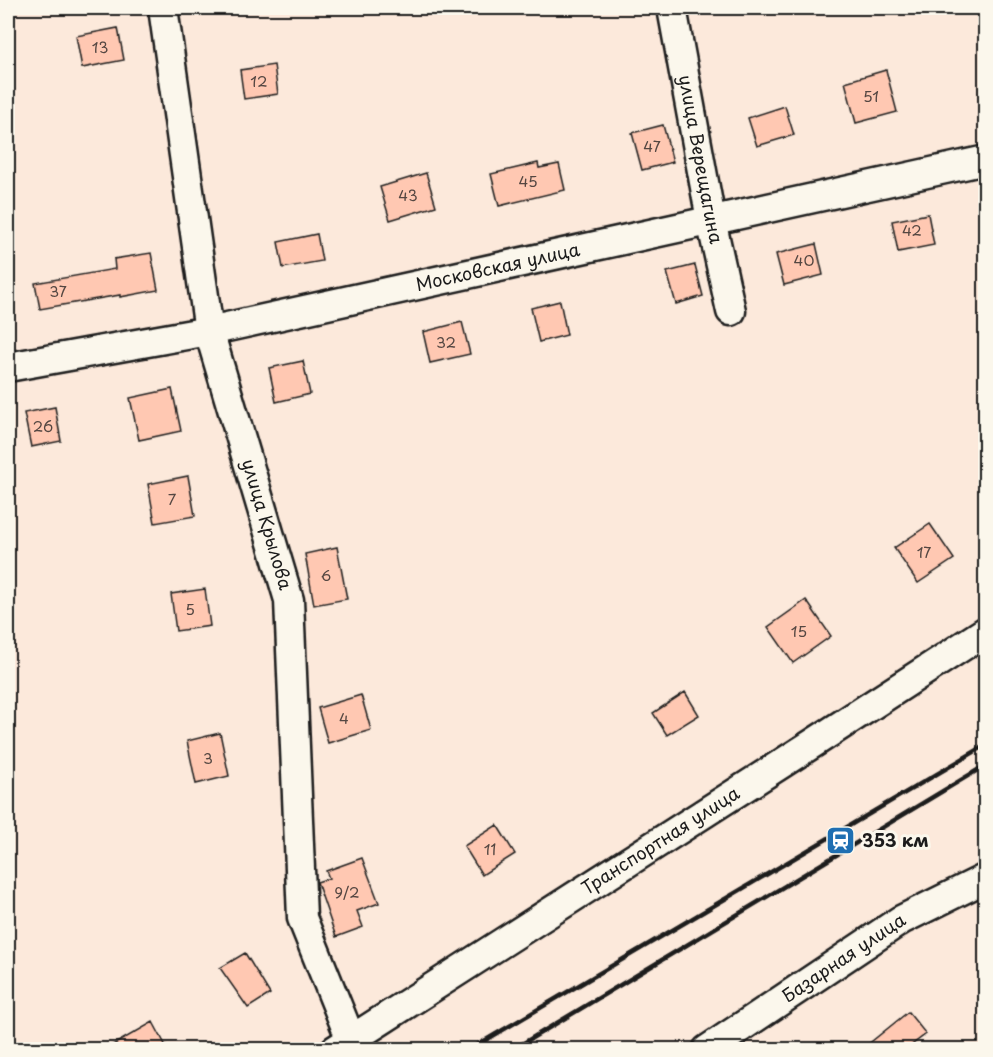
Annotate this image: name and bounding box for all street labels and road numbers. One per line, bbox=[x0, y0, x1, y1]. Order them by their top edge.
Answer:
street label: улица Верещагина bbox=[673, 73, 731, 247]
street label: Московская улица bbox=[413, 235, 583, 297]
street label: улица Крылова bbox=[236, 455, 300, 593]
street label: Транспортная улица bbox=[576, 779, 745, 901]
street label: Базарная улица bbox=[776, 905, 911, 1008]

